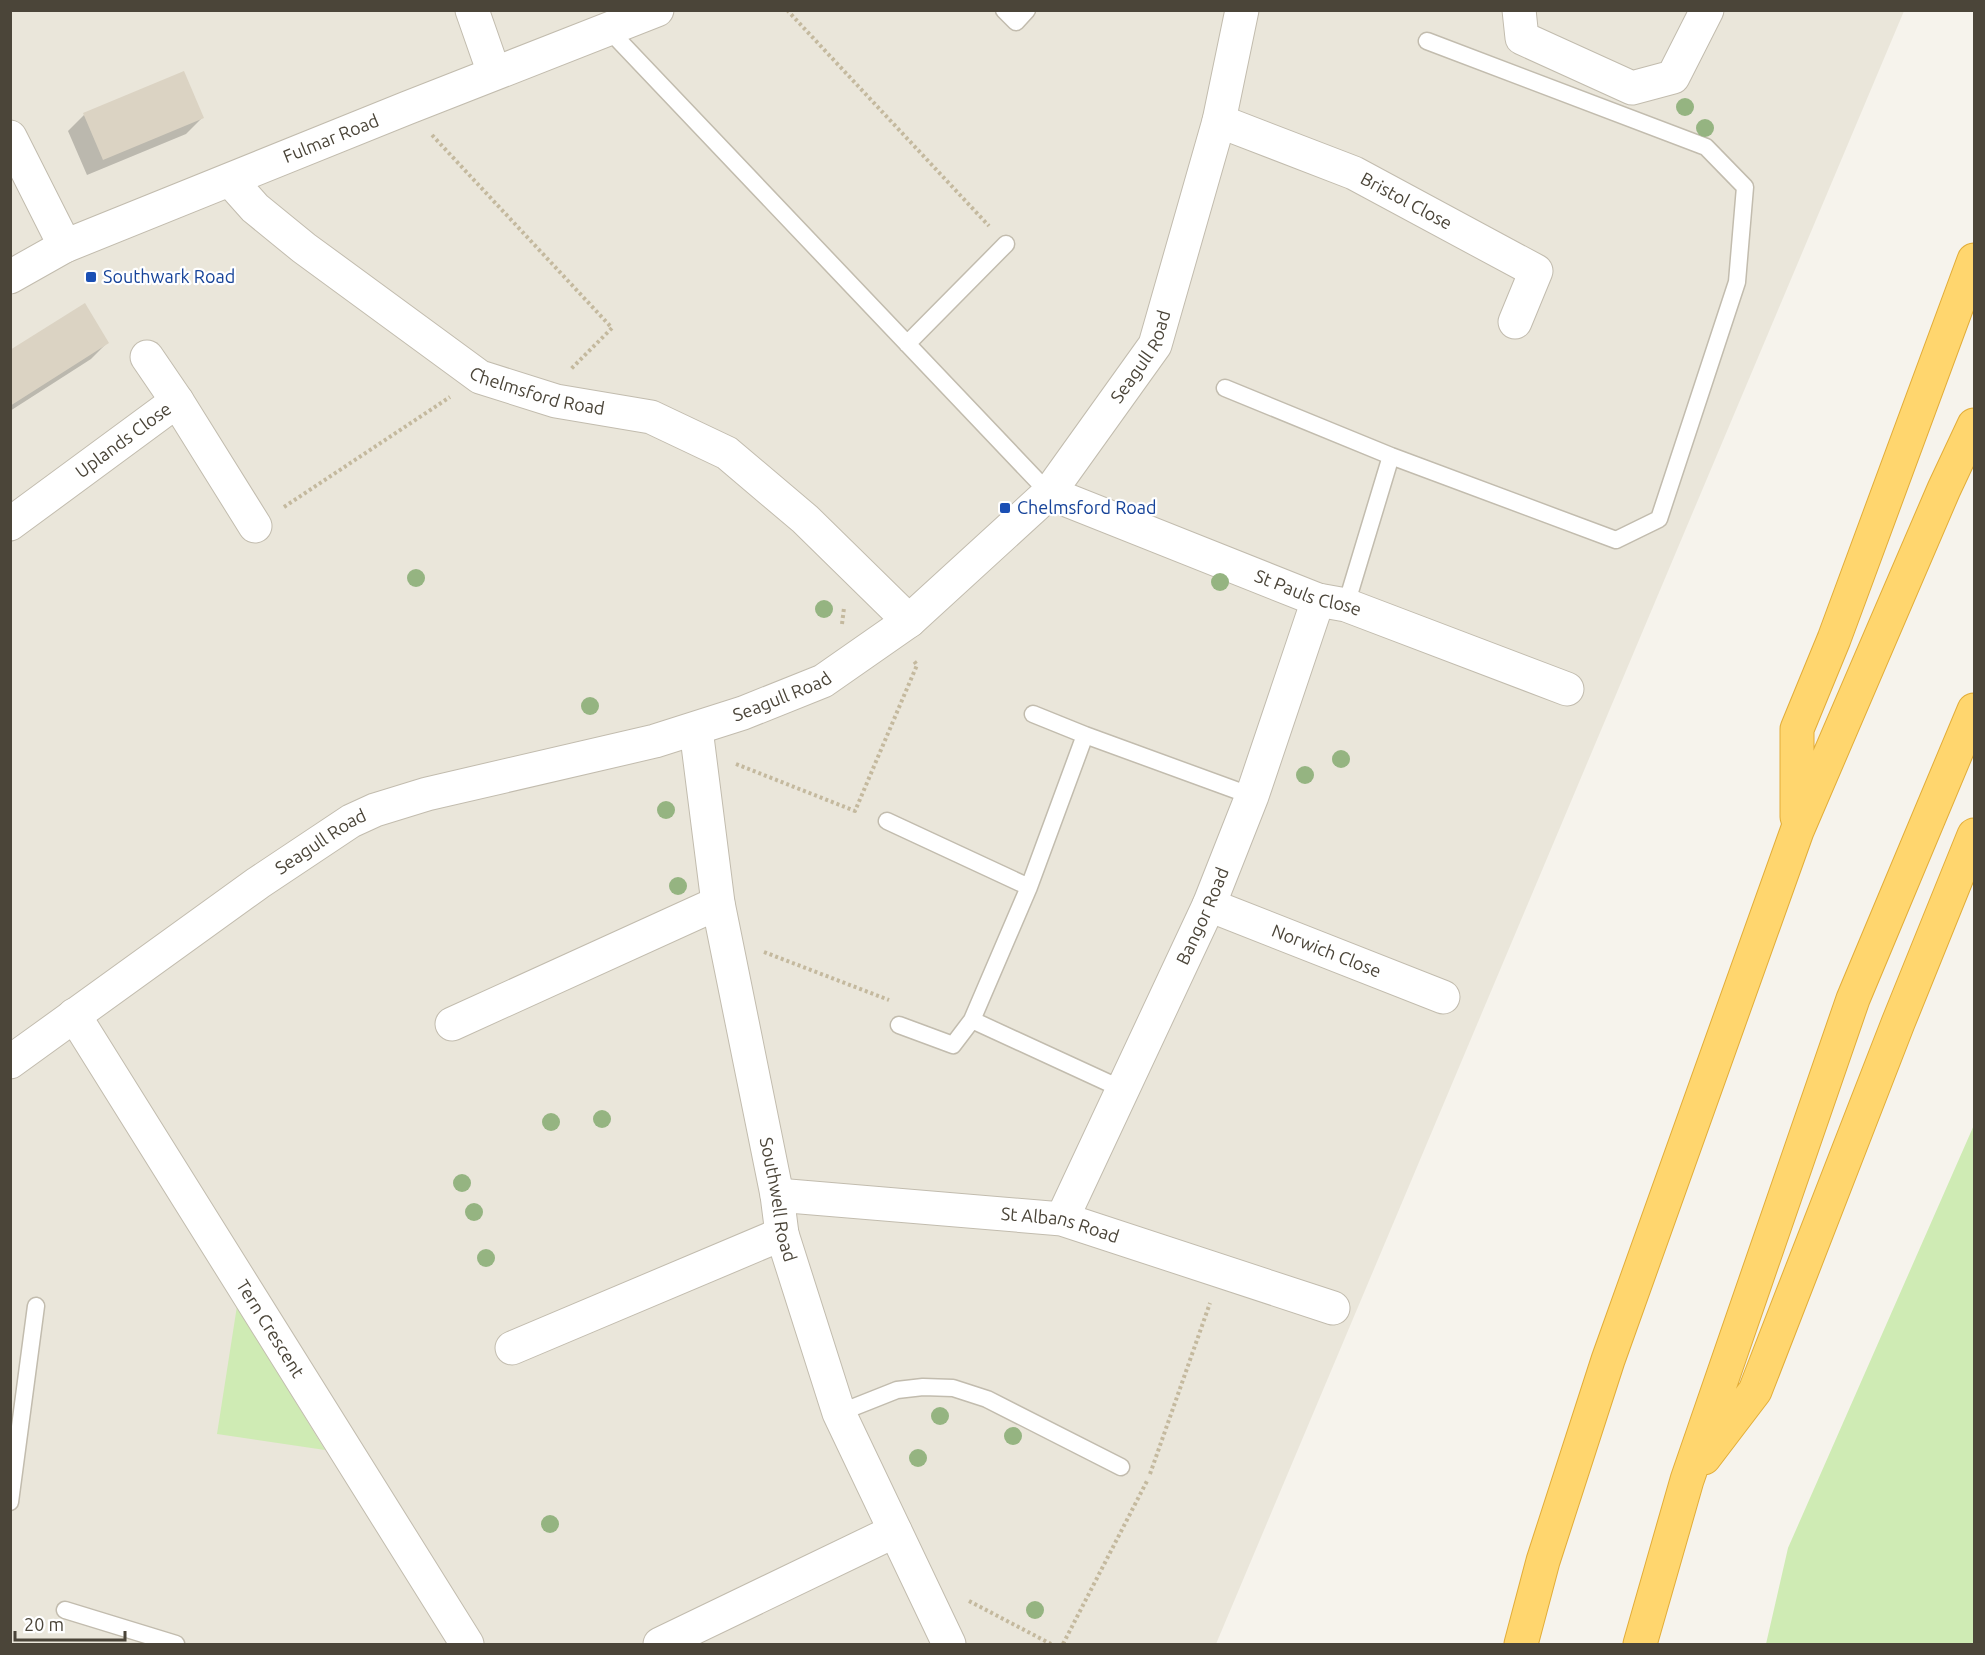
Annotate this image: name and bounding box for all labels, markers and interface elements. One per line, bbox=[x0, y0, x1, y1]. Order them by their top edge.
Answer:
street label: Fulmar Road bbox=[280, 109, 381, 166]
street label: Bristol Close bbox=[1358, 168, 1456, 233]
place label: Southwark Road bbox=[103, 266, 235, 286]
marker: Southwark Road bbox=[84, 270, 98, 284]
street label: Seagull Road bbox=[1106, 308, 1173, 406]
street label: Chelmsford Road bbox=[466, 362, 606, 418]
street label: Uplands Close bbox=[71, 398, 175, 481]
place label: Chelmsford Road bbox=[1017, 497, 1157, 517]
marker: Chelmsford Road bbox=[998, 501, 1012, 515]
street label: St Pauls Close bbox=[1252, 565, 1365, 619]
street label: Seagull Road bbox=[730, 667, 835, 725]
street label: Seagull Road bbox=[271, 805, 369, 878]
street label: Bangor Road bbox=[1172, 864, 1232, 968]
street label: Norwich Close bbox=[1269, 920, 1384, 981]
street label: Southwell Road bbox=[757, 1135, 801, 1264]
street label: St Albans Road bbox=[1000, 1203, 1122, 1246]
street label: Tern Crescent bbox=[233, 1276, 309, 1381]
scale bar bbox=[15, 1604, 124, 1642]
text: 20 m bbox=[24, 1614, 64, 1634]

